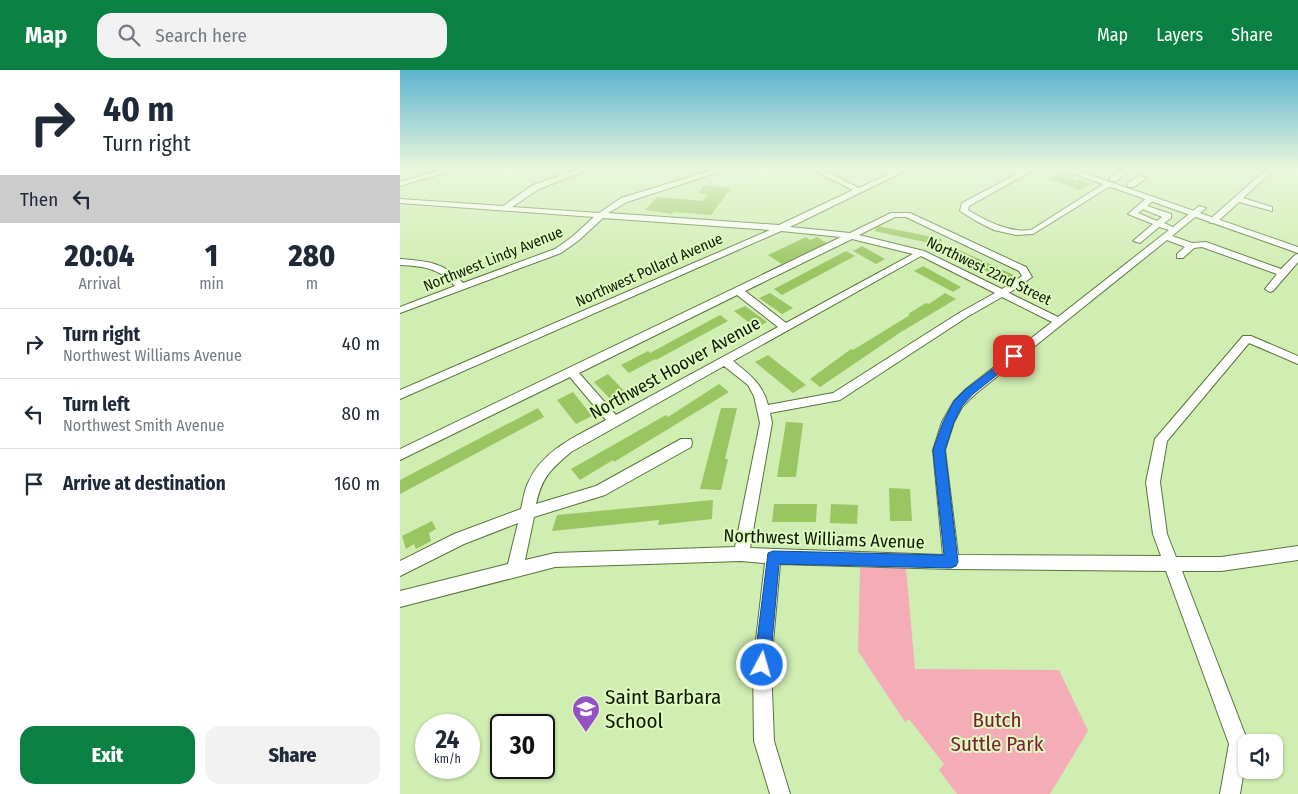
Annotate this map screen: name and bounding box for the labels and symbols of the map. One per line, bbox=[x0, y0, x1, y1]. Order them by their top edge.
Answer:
street label: Northwest Lindy Avenue bbox=[421, 223, 565, 295]
street label: Northwest Pollard Avenue bbox=[573, 229, 725, 311]
street label: Northwest 22nd Street bbox=[924, 233, 1054, 309]
street label: Northwest Hoover Avenue bbox=[586, 312, 764, 424]
pin bbox=[993, 335, 1035, 377]
street label: Northwest Williams Avenue bbox=[723, 524, 925, 554]
position arrow bbox=[735, 638, 787, 690]
place label: Saint Barbara School bbox=[605, 684, 721, 734]
school or university icon: Saint Barbara School bbox=[571, 694, 601, 733]
park label: Butch Suttle Park bbox=[951, 707, 1044, 757]
speed limit sign: 30 bbox=[490, 714, 555, 779]

